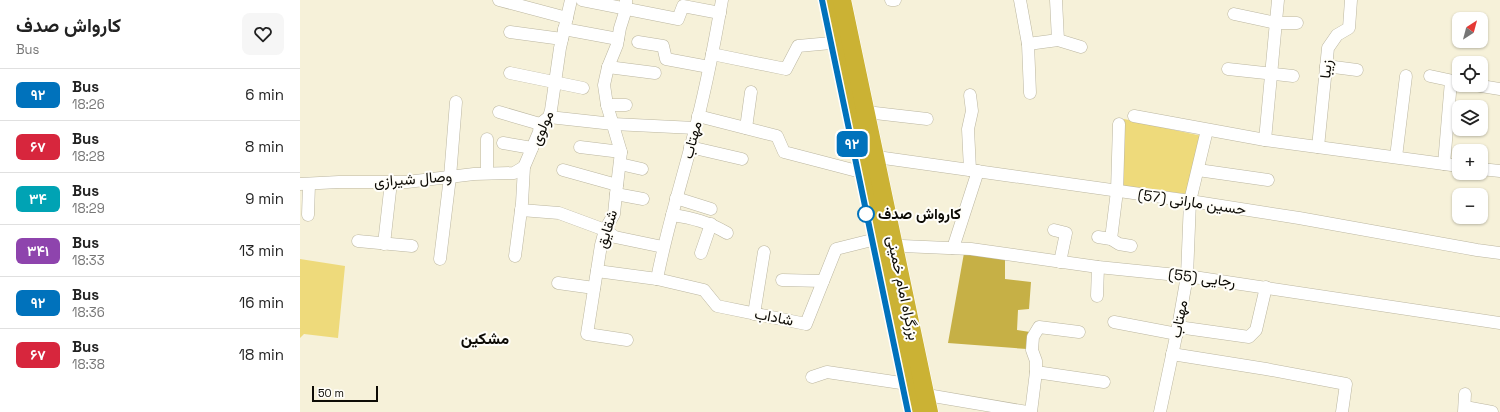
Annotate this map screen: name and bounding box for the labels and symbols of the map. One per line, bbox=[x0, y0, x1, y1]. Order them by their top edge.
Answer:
north arrow bbox=[1452, 12, 1488, 48]
street label: زیبا bbox=[1315, 59, 1336, 79]
street label: مولوی bbox=[525, 107, 559, 149]
street label: مهتاب bbox=[677, 119, 706, 161]
line badge: ۹۲ bbox=[834, 131, 870, 157]
street label: وصال شیرازی bbox=[373, 166, 453, 192]
street label: حسین مارانی (57) bbox=[1136, 184, 1248, 220]
place label: کارواش صدف bbox=[878, 204, 961, 223]
marker: کارواش صدف bbox=[857, 205, 875, 223]
street label: شقایق bbox=[592, 207, 622, 251]
street label: بزرگراه امام خمینی bbox=[882, 234, 924, 342]
street label: رجایی (55) bbox=[1167, 264, 1237, 292]
street label: مهتاب bbox=[1166, 298, 1191, 339]
street label: شاداب bbox=[753, 303, 795, 330]
district label: مشکین bbox=[461, 328, 510, 349]
scale bar bbox=[312, 384, 378, 403]

